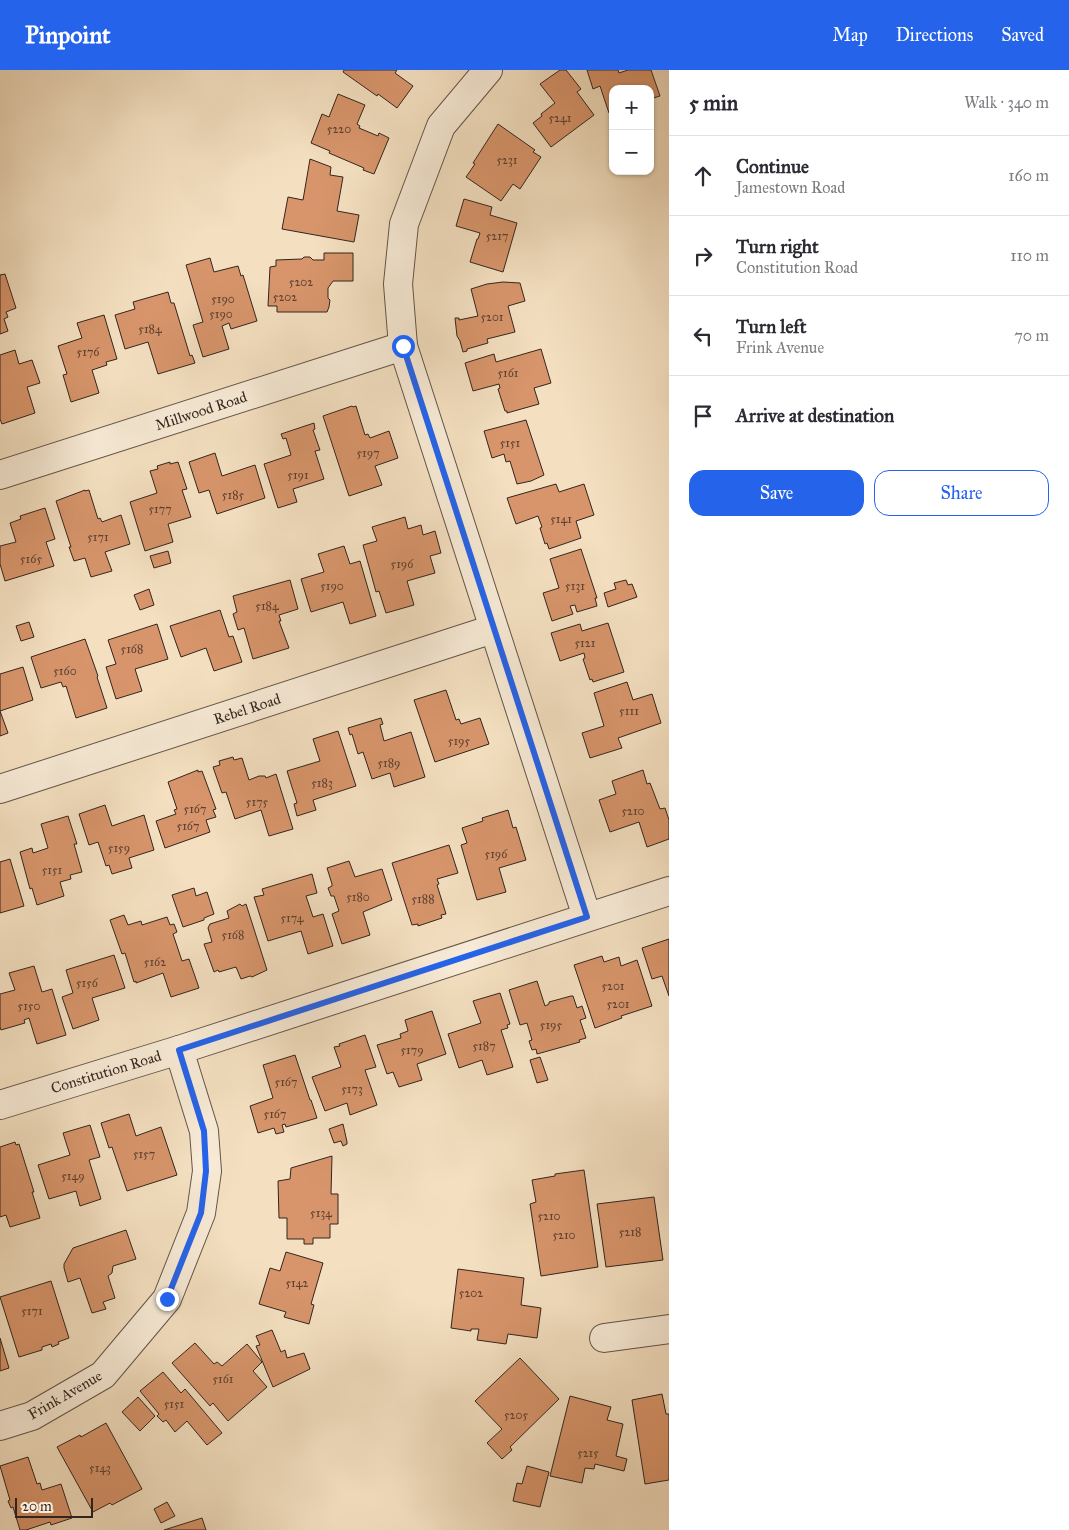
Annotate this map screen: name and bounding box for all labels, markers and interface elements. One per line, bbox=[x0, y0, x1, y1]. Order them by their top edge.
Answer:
text: Pinpoint bbox=[25, 20, 111, 50]
text: Map bbox=[832, 24, 868, 46]
text: Directions bbox=[896, 24, 973, 46]
text: Saved bbox=[1001, 24, 1044, 46]
map controls bbox=[609, 85, 654, 175]
button: + bbox=[609, 85, 654, 130]
text: 5 min bbox=[689, 90, 738, 116]
text: Walk · 340 m bbox=[964, 93, 1049, 112]
house number: 5241 bbox=[549, 111, 572, 125]
house number: 5220 bbox=[327, 122, 351, 136]
button: − bbox=[609, 130, 654, 175]
house number: 5231 bbox=[496, 153, 518, 167]
text: Continue bbox=[736, 155, 809, 178]
icon: ahead bbox=[689, 162, 717, 190]
text: 160 m bbox=[1008, 166, 1049, 185]
text: Jamestown Road bbox=[736, 178, 845, 197]
house number: 5217 bbox=[486, 229, 508, 243]
text: Turn right bbox=[736, 235, 819, 258]
icon: right bbox=[689, 242, 717, 270]
text: 110 m bbox=[1010, 246, 1049, 265]
text: Constitution Road bbox=[736, 258, 858, 277]
house number: 5202 bbox=[289, 275, 313, 289]
house number: 5202 bbox=[273, 290, 297, 304]
house number: 5190 bbox=[211, 292, 235, 306]
house number: 5190 bbox=[209, 307, 233, 321]
house number: 5201 bbox=[480, 310, 504, 324]
text: Turn left bbox=[736, 315, 806, 338]
house number: 5184 bbox=[138, 322, 162, 336]
icon: left bbox=[689, 322, 717, 350]
text: 70 m bbox=[1014, 326, 1049, 345]
route start bbox=[392, 335, 415, 358]
text: Frink Avenue bbox=[736, 338, 824, 357]
house number: 5176 bbox=[77, 345, 100, 359]
house number: 5161 bbox=[497, 366, 519, 380]
street label: Millwood Road bbox=[153, 388, 250, 434]
icon: arrive bbox=[689, 402, 717, 430]
text: Arrive at destination bbox=[736, 404, 894, 427]
house number: 5151 bbox=[500, 436, 521, 450]
house number: 5197 bbox=[356, 446, 380, 460]
house number: 5191 bbox=[287, 468, 309, 482]
button: Save bbox=[689, 470, 864, 516]
button: Share bbox=[874, 470, 1049, 516]
house number: 5185 bbox=[222, 488, 245, 502]
house number: 5177 bbox=[148, 502, 172, 516]
house number: 5141 bbox=[550, 512, 572, 526]
house number: 5171 bbox=[87, 530, 109, 544]
house number: 5165 bbox=[20, 552, 42, 566]
house number: 5196 bbox=[391, 557, 414, 571]
house number: 5190 bbox=[320, 579, 344, 593]
house number: 5131 bbox=[565, 579, 585, 593]
house number: 5184 bbox=[255, 599, 279, 613]
house number: 5121 bbox=[575, 636, 596, 650]
house number: 5168 bbox=[121, 642, 143, 656]
house number: 5160 bbox=[53, 664, 77, 678]
street label: Rebel Road bbox=[211, 690, 283, 728]
house number: 5111 bbox=[619, 704, 639, 718]
house number: 5195 bbox=[448, 734, 471, 748]
house number: 5189 bbox=[377, 756, 401, 770]
house number: 5183 bbox=[311, 776, 333, 790]
house number: 5175 bbox=[246, 795, 269, 809]
house number: 5167 bbox=[184, 802, 206, 816]
house number: 5210 bbox=[621, 804, 645, 818]
house number: 5167 bbox=[177, 819, 199, 833]
house number: 5159 bbox=[108, 841, 130, 855]
house number: 5196 bbox=[485, 847, 508, 861]
house number: 5151 bbox=[42, 863, 63, 877]
house number: 5180 bbox=[346, 890, 370, 904]
house number: 5188 bbox=[411, 892, 435, 906]
house number: 5174 bbox=[280, 911, 304, 925]
house number: 5168 bbox=[222, 928, 244, 942]
house number: 5162 bbox=[144, 955, 166, 969]
house number: 5156 bbox=[76, 976, 99, 990]
house number: 5201 bbox=[601, 979, 625, 993]
house number: 5201 bbox=[606, 997, 630, 1011]
house number: 5150 bbox=[18, 999, 40, 1013]
house number: 5195 bbox=[540, 1018, 563, 1032]
house number: 5187 bbox=[472, 1039, 496, 1053]
house number: 5179 bbox=[400, 1043, 424, 1057]
street label: Constitution Road bbox=[49, 1047, 164, 1097]
house number: 5167 bbox=[275, 1075, 297, 1089]
house number: 5173 bbox=[341, 1082, 363, 1096]
house number: 5167 bbox=[264, 1107, 286, 1121]
house number: 5157 bbox=[133, 1147, 155, 1161]
house number: 5149 bbox=[61, 1169, 85, 1183]
house number: 5134 bbox=[310, 1206, 332, 1220]
house number: 5210 bbox=[537, 1209, 561, 1223]
house number: 5218 bbox=[619, 1225, 641, 1239]
house number: 5210 bbox=[552, 1228, 576, 1242]
house number: 5142 bbox=[286, 1276, 309, 1290]
house number: 5202 bbox=[459, 1286, 483, 1300]
route end bbox=[156, 1288, 179, 1311]
house number: 5171 bbox=[21, 1304, 43, 1318]
street label: Frink Avenue bbox=[25, 1367, 105, 1423]
house number: 5161 bbox=[212, 1372, 234, 1386]
house number: 5151 bbox=[164, 1397, 185, 1411]
house number: 5205 bbox=[504, 1408, 528, 1422]
house number: 5215 bbox=[577, 1446, 599, 1460]
house number: 5143 bbox=[89, 1461, 111, 1475]
scale bar bbox=[15, 1495, 92, 1518]
text: 20 m bbox=[22, 1498, 52, 1515]

